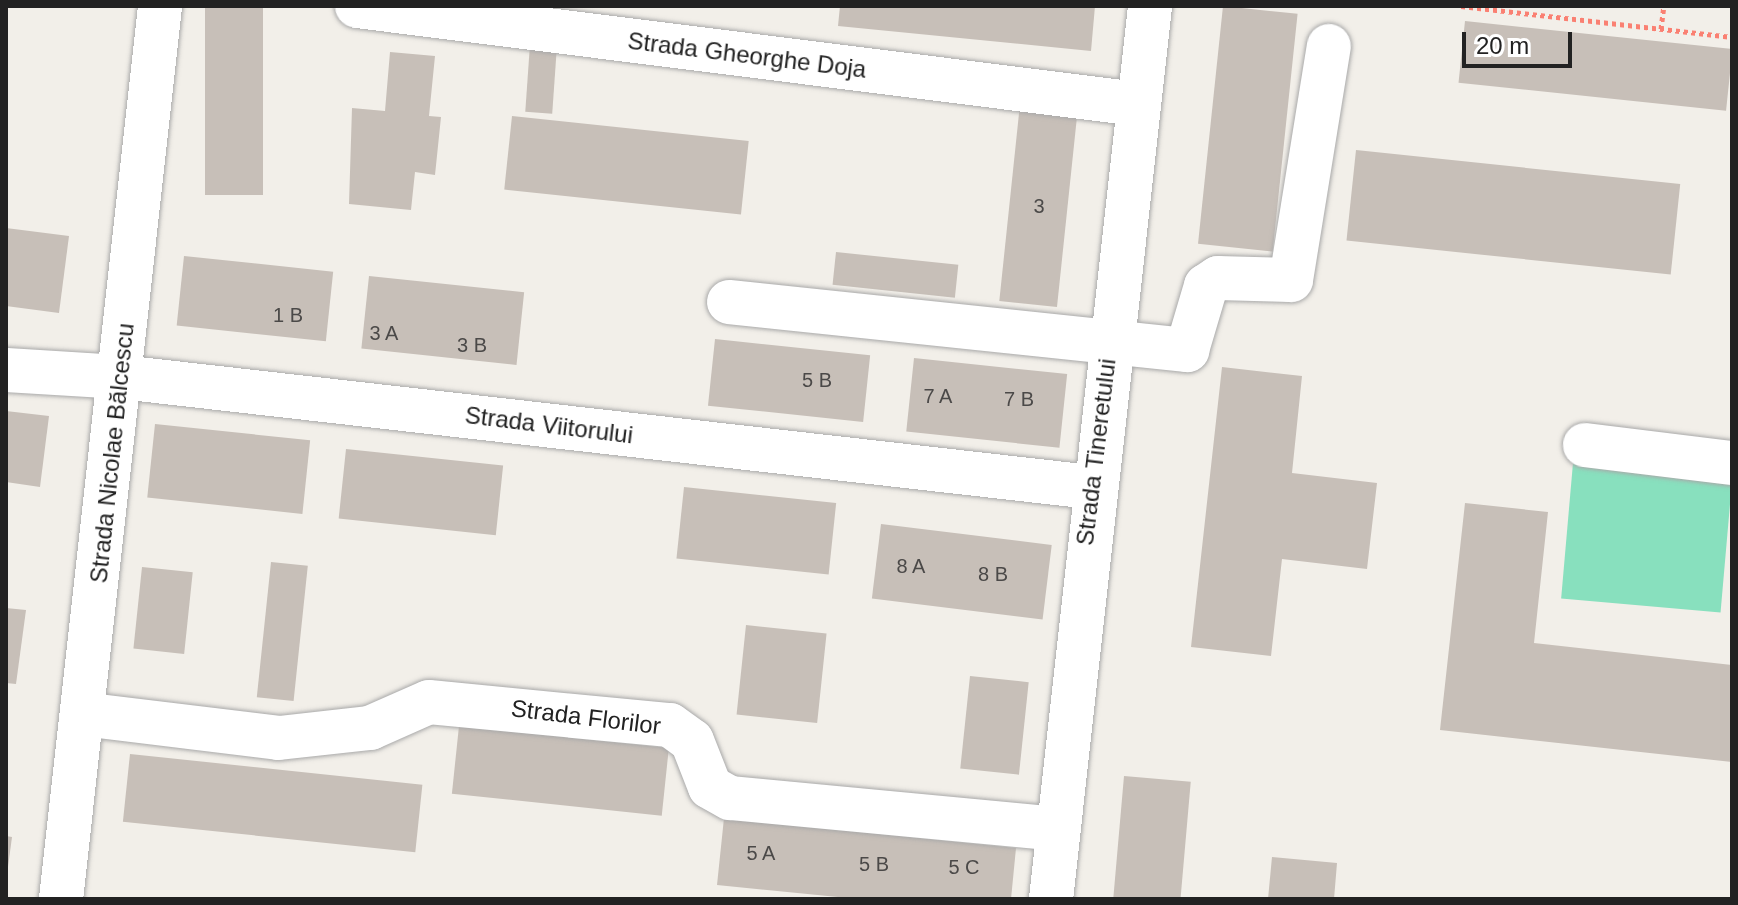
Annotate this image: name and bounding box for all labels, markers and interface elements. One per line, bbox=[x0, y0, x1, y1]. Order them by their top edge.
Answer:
scale bar bbox=[1466, 16, 1576, 66]
street label: Strada Gheorghe Doja bbox=[626, 26, 868, 84]
text: 20 m bbox=[1476, 32, 1529, 59]
house number: 3 bbox=[1033, 194, 1045, 218]
house number: 1 B bbox=[273, 303, 303, 327]
street label: Strada Nicolae Bălcescu bbox=[84, 321, 140, 585]
house number: 3 A bbox=[369, 321, 399, 345]
house number: 3 B bbox=[457, 333, 487, 357]
street label: Strada Tineretului bbox=[1070, 357, 1122, 547]
house number: 5 B bbox=[802, 368, 832, 392]
house number: 7 A bbox=[923, 384, 953, 408]
house number: 7 B bbox=[1004, 387, 1034, 411]
street label: Strada Viitorului bbox=[463, 400, 635, 450]
house number: 8 A bbox=[896, 554, 926, 578]
house number: 8 B bbox=[978, 562, 1008, 586]
street label: Strada Florilor bbox=[509, 694, 663, 740]
house number: 5 A bbox=[746, 841, 776, 865]
house number: 5 B bbox=[859, 852, 889, 876]
house number: 5 C bbox=[948, 855, 980, 879]

